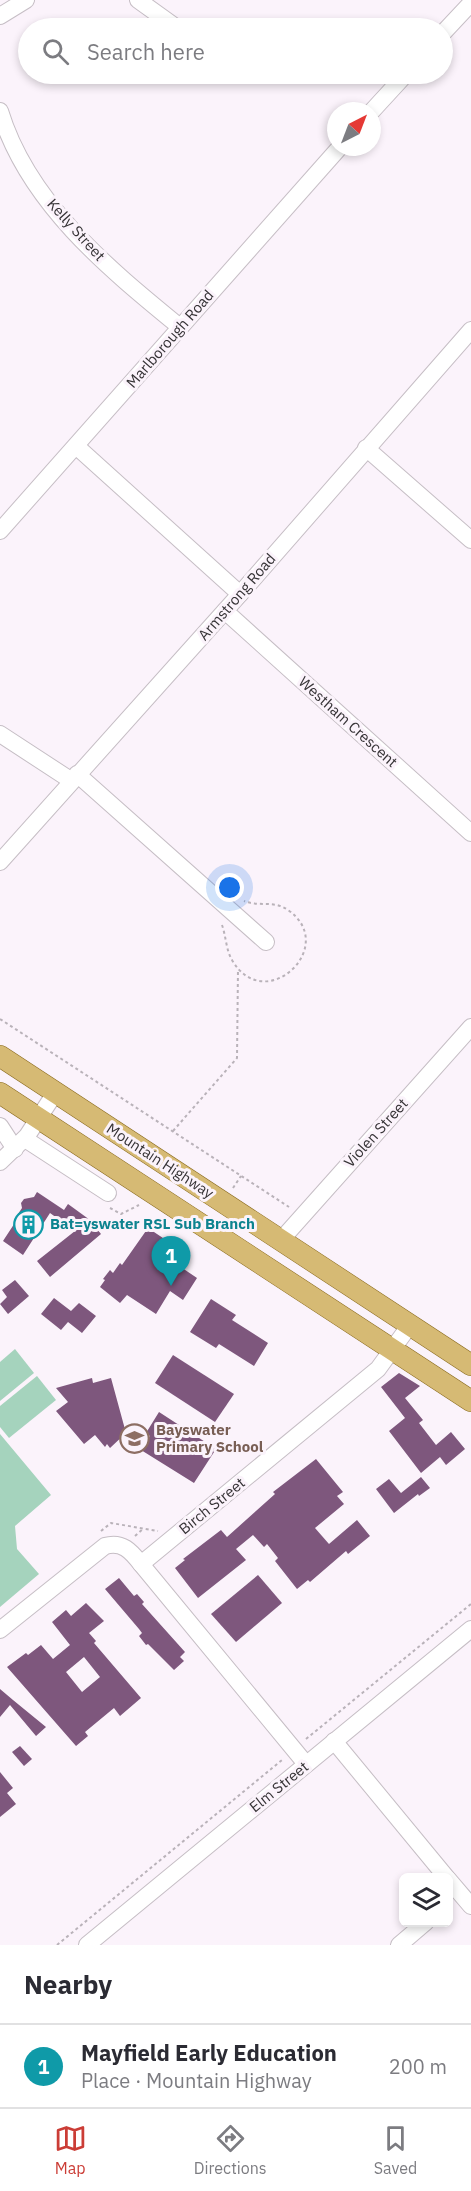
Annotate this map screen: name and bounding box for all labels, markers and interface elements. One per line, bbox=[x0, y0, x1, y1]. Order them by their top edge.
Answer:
search box bbox=[18, 18, 453, 84]
icon: search bbox=[39, 35, 72, 68]
text: Search here bbox=[87, 37, 205, 66]
north arrow bbox=[327, 102, 381, 156]
street label: Kelly Street bbox=[43, 195, 109, 265]
street label: Marlborough Road bbox=[122, 286, 217, 392]
street label: Armstrong Road bbox=[194, 549, 280, 644]
street label: Westham Crescent bbox=[295, 672, 402, 771]
your location bbox=[215, 873, 244, 902]
street label: Violen Street bbox=[340, 1094, 412, 1171]
street label: Mountain Highway bbox=[103, 1119, 218, 1203]
building icon: Bat=yswater RSL Sub Branch bbox=[13, 1208, 45, 1240]
place label: Bat=yswater RSL Sub Branch bbox=[50, 1214, 255, 1233]
pin: 1 bbox=[152, 1236, 190, 1286]
place label: Bayswater Primary School bbox=[156, 1420, 264, 1456]
school or university icon: Bayswater Primary School bbox=[119, 1423, 151, 1455]
street label: Birch Street bbox=[175, 1473, 249, 1538]
street label: Elm Street bbox=[245, 1757, 312, 1816]
map controls bbox=[399, 1873, 453, 1927]
button: layers bbox=[399, 1873, 453, 1927]
text: Nearby bbox=[24, 1967, 112, 2001]
text: Mayfield Early Education bbox=[81, 2038, 337, 2067]
text: 1 bbox=[38, 2053, 50, 2080]
text: 200 m bbox=[389, 2053, 447, 2080]
text: Place · Mountain Highway bbox=[81, 2067, 312, 2094]
tab: Map bbox=[54, 2122, 87, 2178]
tab: Directions bbox=[194, 2122, 267, 2178]
tab: Saved bbox=[374, 2122, 417, 2178]

